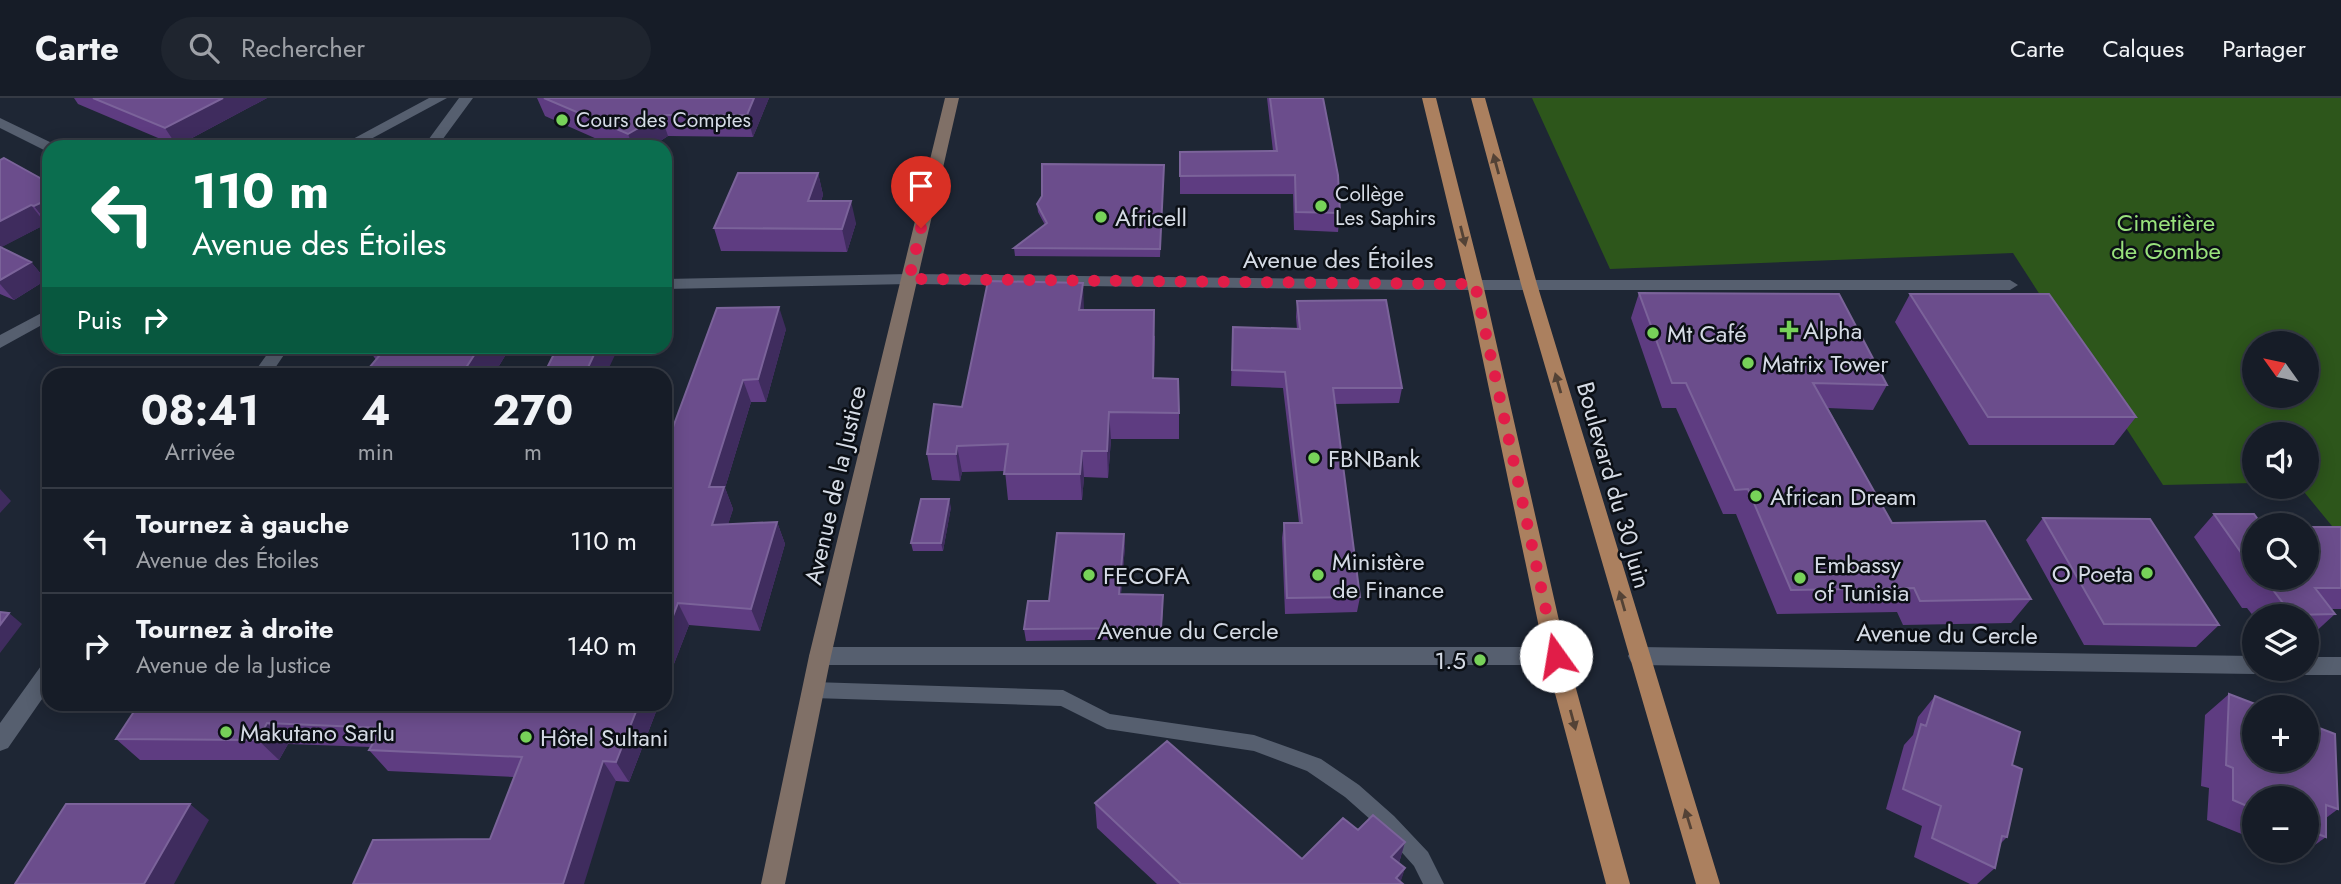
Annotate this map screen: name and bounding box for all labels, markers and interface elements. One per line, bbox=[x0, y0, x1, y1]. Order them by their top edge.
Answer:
search box bbox=[161, 17, 651, 80]
text: Carte bbox=[35, 25, 119, 72]
icon: search bbox=[185, 29, 223, 67]
text: Rechercher bbox=[241, 29, 365, 67]
text: Carte bbox=[2010, 31, 2064, 66]
text: Calques bbox=[2102, 31, 2184, 66]
text: Partager bbox=[2222, 31, 2306, 66]
place label: Cours des Comptes bbox=[576, 105, 751, 135]
marker: Cours des Comptes bbox=[554, 112, 570, 128]
one-way arrow bbox=[1491, 153, 1501, 174]
text: 110 m bbox=[192, 156, 329, 226]
pin bbox=[891, 156, 951, 228]
icon: arrive bbox=[902, 167, 940, 205]
icon: left bbox=[77, 168, 168, 259]
place label: Collège Les Saphirs bbox=[1335, 179, 1436, 233]
marker: Collège Les Saphirs bbox=[1313, 198, 1329, 214]
place label: Africell bbox=[1115, 200, 1187, 235]
park label: Cimetière de Gombe bbox=[2111, 205, 2221, 268]
marker: Africell bbox=[1093, 209, 1109, 225]
text: Avenue des Étoiles bbox=[192, 221, 446, 267]
one-way arrow bbox=[1458, 225, 1469, 247]
street label: Avenue des Étoiles bbox=[1243, 242, 1433, 277]
text: Puis bbox=[77, 301, 122, 339]
icon: right bbox=[136, 301, 174, 339]
place label: Alpha bbox=[1803, 313, 1862, 348]
place label: Mt Café bbox=[1667, 316, 1747, 351]
marker: Alpha bbox=[1781, 322, 1797, 338]
marker: Mt Café bbox=[1645, 325, 1661, 341]
north arrow bbox=[2242, 331, 2319, 408]
map controls bbox=[2242, 331, 2319, 863]
place label: Matrix Tower bbox=[1762, 346, 1889, 381]
marker: Matrix Tower bbox=[1740, 355, 1756, 371]
one-way arrow bbox=[1553, 372, 1563, 393]
street label: Boulevard du 30 Juin bbox=[1568, 378, 1660, 592]
text: 08:41 bbox=[141, 380, 259, 441]
text: 4 bbox=[361, 380, 390, 441]
text: 270 bbox=[493, 380, 573, 441]
street label: Avenue de la Justice bbox=[795, 382, 875, 588]
button: sound bbox=[2242, 422, 2319, 499]
text: Arrivée bbox=[165, 435, 235, 469]
text: min bbox=[358, 435, 394, 469]
text: m bbox=[524, 435, 542, 469]
place label: FBNBank bbox=[1328, 441, 1421, 476]
marker: FBNBank bbox=[1306, 450, 1322, 466]
place label: African Dream bbox=[1770, 479, 1917, 514]
marker: African Dream bbox=[1748, 488, 1764, 504]
text: Tournez à gauche bbox=[136, 505, 349, 543]
button: search bbox=[2242, 513, 2319, 590]
icon: left bbox=[77, 522, 115, 560]
text: 110 m bbox=[570, 522, 637, 560]
text: Avenue des Étoiles bbox=[136, 543, 319, 577]
place label: Ministère de Finance bbox=[1332, 544, 1444, 607]
place label: Embassy of Tunisia bbox=[1814, 547, 1909, 610]
place label: O Poeta bbox=[2052, 556, 2133, 591]
place label: FECOFA bbox=[1103, 558, 1190, 593]
marker: O Poeta bbox=[2139, 565, 2155, 581]
marker: FECOFA bbox=[1081, 567, 1097, 583]
marker: Ministère de Finance bbox=[1310, 567, 1326, 583]
marker: Embassy of Tunisia bbox=[1792, 570, 1808, 586]
one-way arrow bbox=[1617, 590, 1627, 611]
button: layers bbox=[2242, 604, 2319, 681]
text: Tournez à droite bbox=[136, 610, 334, 648]
street label: Avenue du Cercle bbox=[1097, 613, 1279, 648]
street label: Avenue du Cercle bbox=[1856, 615, 2038, 653]
position arrow bbox=[1519, 619, 1593, 693]
icon: right bbox=[77, 627, 115, 665]
text: 140 m bbox=[566, 627, 637, 665]
place label: 1.5 bbox=[1434, 643, 1466, 678]
text: Avenue de la Justice bbox=[136, 648, 331, 682]
marker: 1.5 bbox=[1472, 652, 1488, 668]
button: + bbox=[2242, 695, 2319, 772]
one-way arrow bbox=[1569, 710, 1579, 731]
place label: Makutano Sarlu bbox=[240, 715, 395, 750]
place label: Hôtel Sultani bbox=[540, 720, 669, 755]
marker: Makutano Sarlu bbox=[218, 724, 234, 740]
marker: Hôtel Sultani bbox=[518, 729, 534, 745]
button: − bbox=[2242, 786, 2319, 863]
one-way arrow bbox=[1683, 808, 1693, 829]

